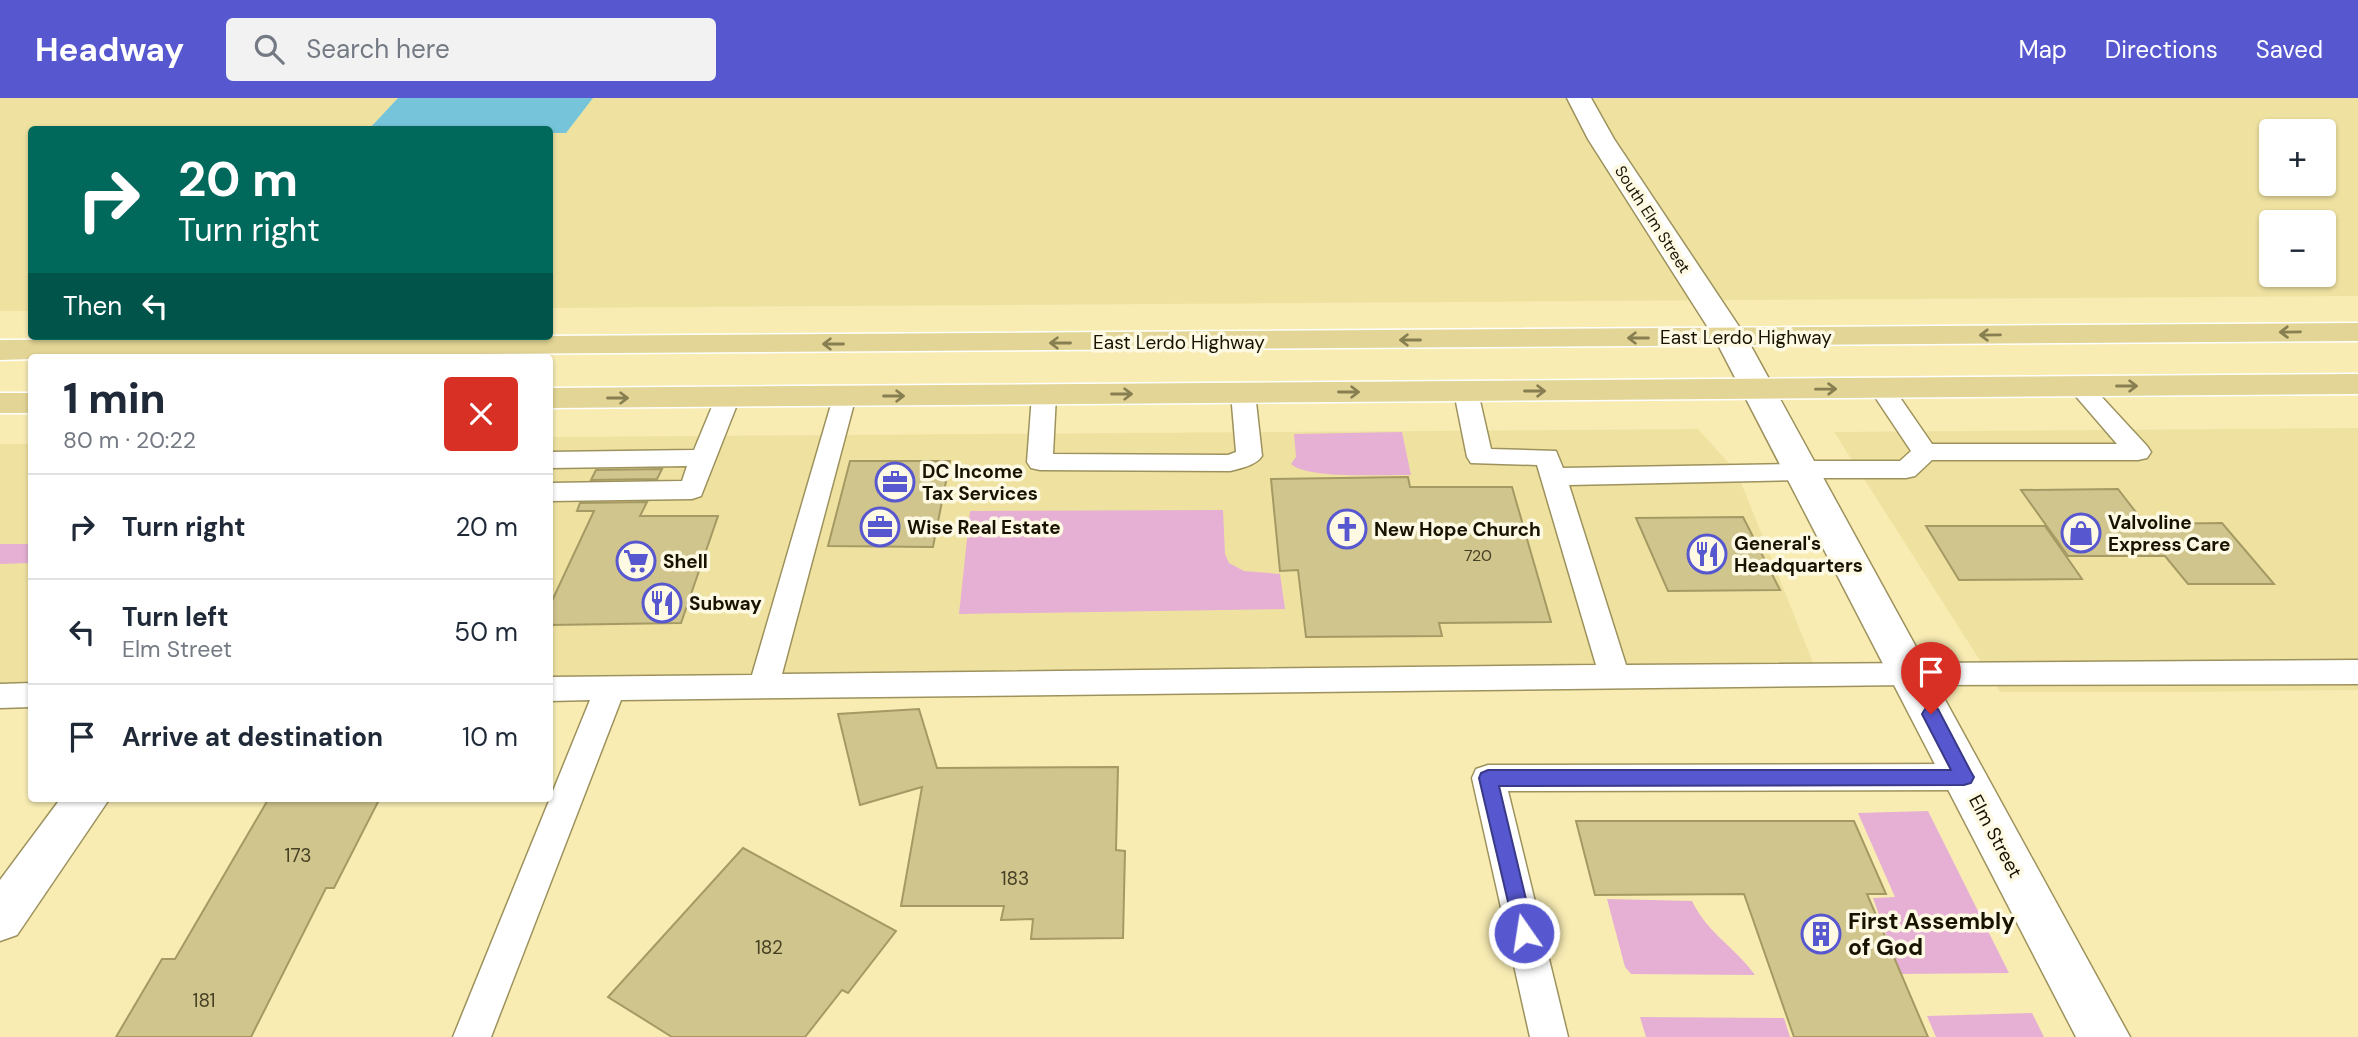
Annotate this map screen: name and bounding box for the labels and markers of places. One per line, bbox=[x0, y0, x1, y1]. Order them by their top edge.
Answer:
place label: DC Income Tax Services bbox=[922, 459, 1038, 506]
office icon: DC Income Tax Services bbox=[874, 461, 916, 503]
office icon: Wise Real Estate bbox=[859, 506, 901, 548]
church icon: New Hope Church bbox=[1326, 508, 1368, 550]
place label: Valvoline Express Care bbox=[2108, 510, 2230, 557]
shop icon: Valvoline Express Care bbox=[2060, 512, 2102, 554]
place label: Wise Real Estate bbox=[907, 515, 1061, 540]
place label: New Hope Church bbox=[1374, 517, 1541, 542]
place label: General's Headquarters bbox=[1734, 531, 1863, 578]
restaurant icon: General's Headquarters bbox=[1686, 533, 1728, 575]
supermarket icon: Shell bbox=[615, 540, 657, 582]
place label: Shell bbox=[663, 549, 708, 574]
restaurant icon: Subway bbox=[641, 582, 683, 624]
place label: Subway bbox=[689, 591, 762, 616]
pin bbox=[1901, 642, 1961, 714]
place label: First Assembly of God bbox=[1848, 906, 2015, 962]
building icon: First Assembly of God bbox=[1800, 913, 1842, 955]

